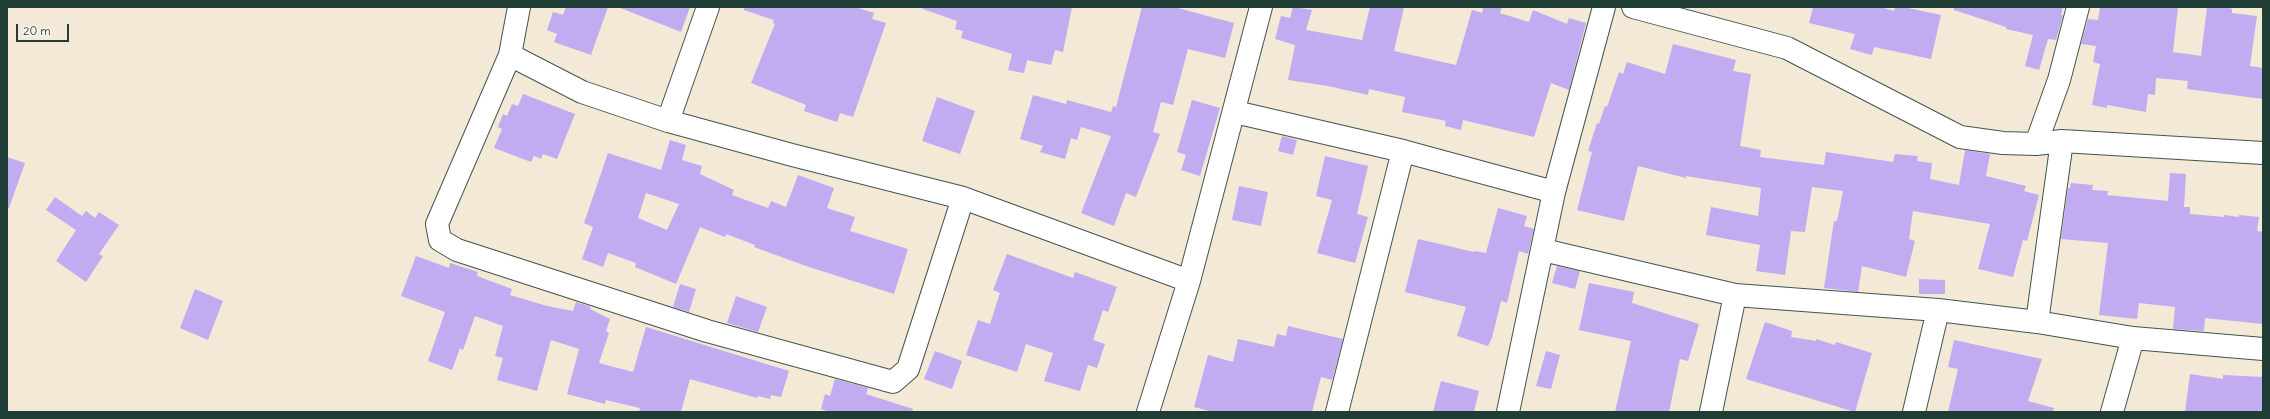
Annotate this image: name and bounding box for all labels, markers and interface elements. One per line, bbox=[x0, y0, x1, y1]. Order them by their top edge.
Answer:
scale bar bbox=[18, 16, 71, 42]
text: 20 m bbox=[23, 23, 51, 38]

